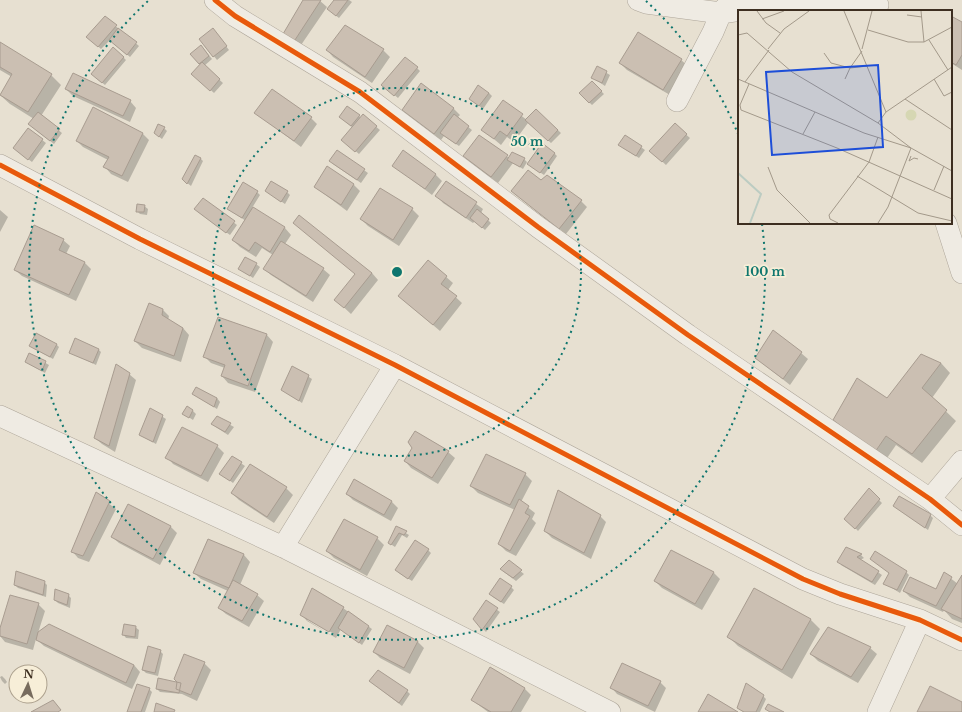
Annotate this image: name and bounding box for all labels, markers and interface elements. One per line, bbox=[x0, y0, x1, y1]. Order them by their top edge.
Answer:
inset map bbox=[738, 10, 952, 224]
text: 50 m bbox=[511, 134, 544, 149]
text: 100 m bbox=[745, 264, 786, 279]
centre of rings bbox=[390, 265, 404, 279]
north arrow bbox=[8, 664, 48, 704]
text: N bbox=[23, 667, 35, 681]

